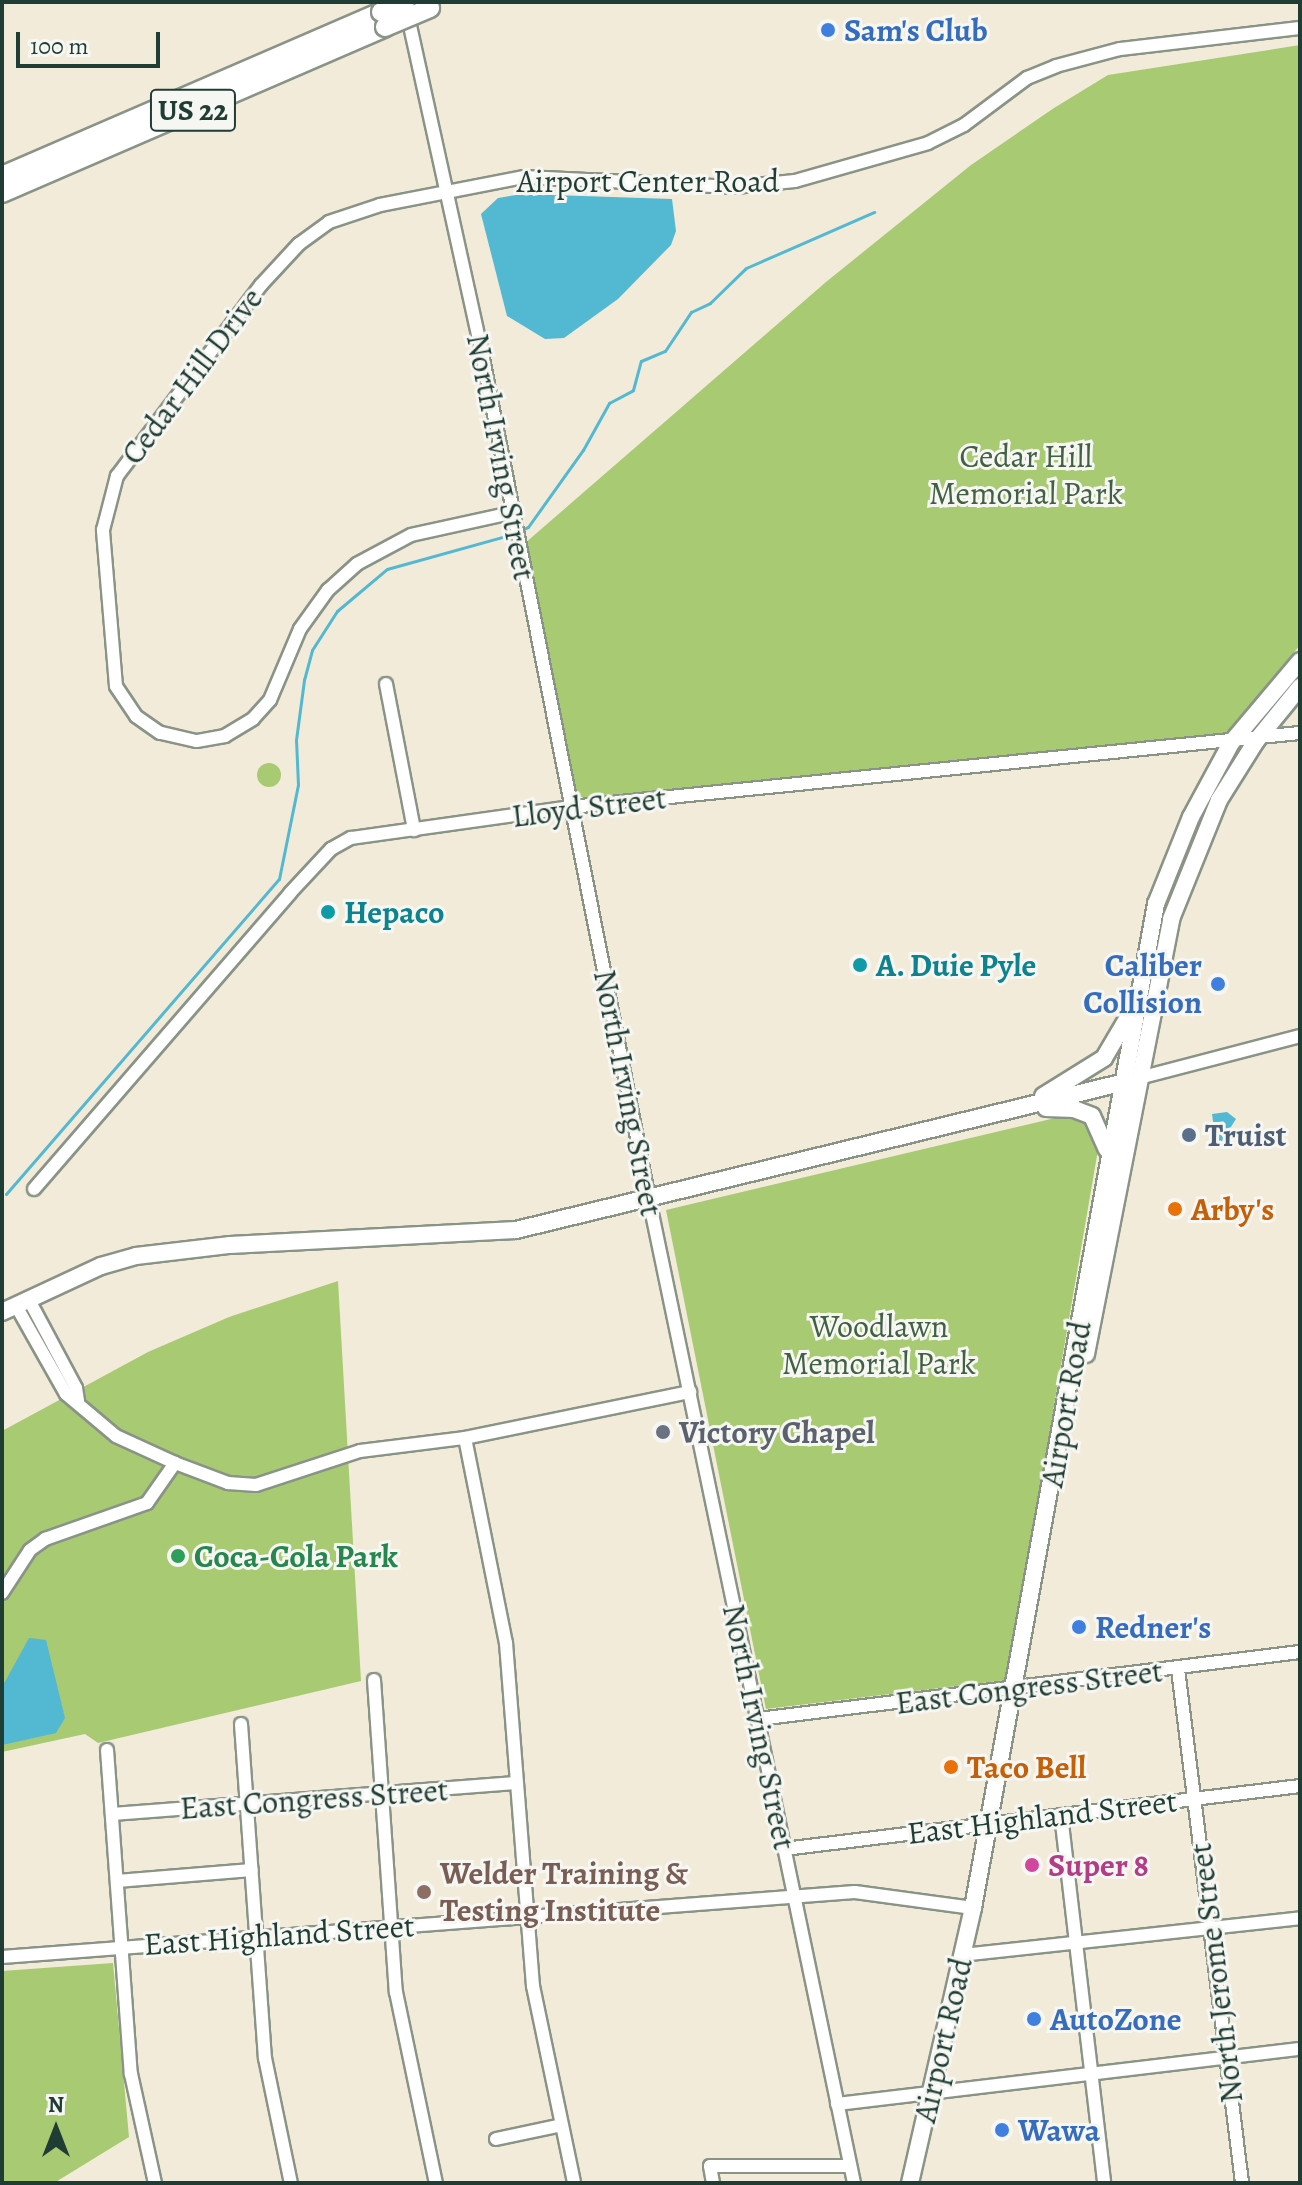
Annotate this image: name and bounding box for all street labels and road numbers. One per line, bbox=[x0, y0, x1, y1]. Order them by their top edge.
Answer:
road number: US 22 bbox=[149, 84, 237, 136]
street label: Airport Center Road bbox=[517, 162, 779, 200]
street label: Cedar Hill Drive bbox=[113, 280, 271, 472]
street label: North Irving Street bbox=[458, 330, 544, 584]
street label: Lloyd Street bbox=[510, 778, 668, 836]
street label: North Irving Street bbox=[585, 966, 671, 1220]
street label: Airport Road bbox=[1033, 1318, 1099, 1490]
street label: North Irving Street bbox=[714, 1601, 804, 1853]
street label: East Congress Street bbox=[893, 1652, 1165, 1722]
street label: East Congress Street bbox=[179, 1770, 449, 1828]
street label: East Highland Street bbox=[905, 1781, 1179, 1853]
street label: North Jerome Street bbox=[1181, 1841, 1251, 2105]
street label: East Highland Street bbox=[142, 1906, 416, 1964]
street label: Airport Road bbox=[905, 1954, 981, 2126]

